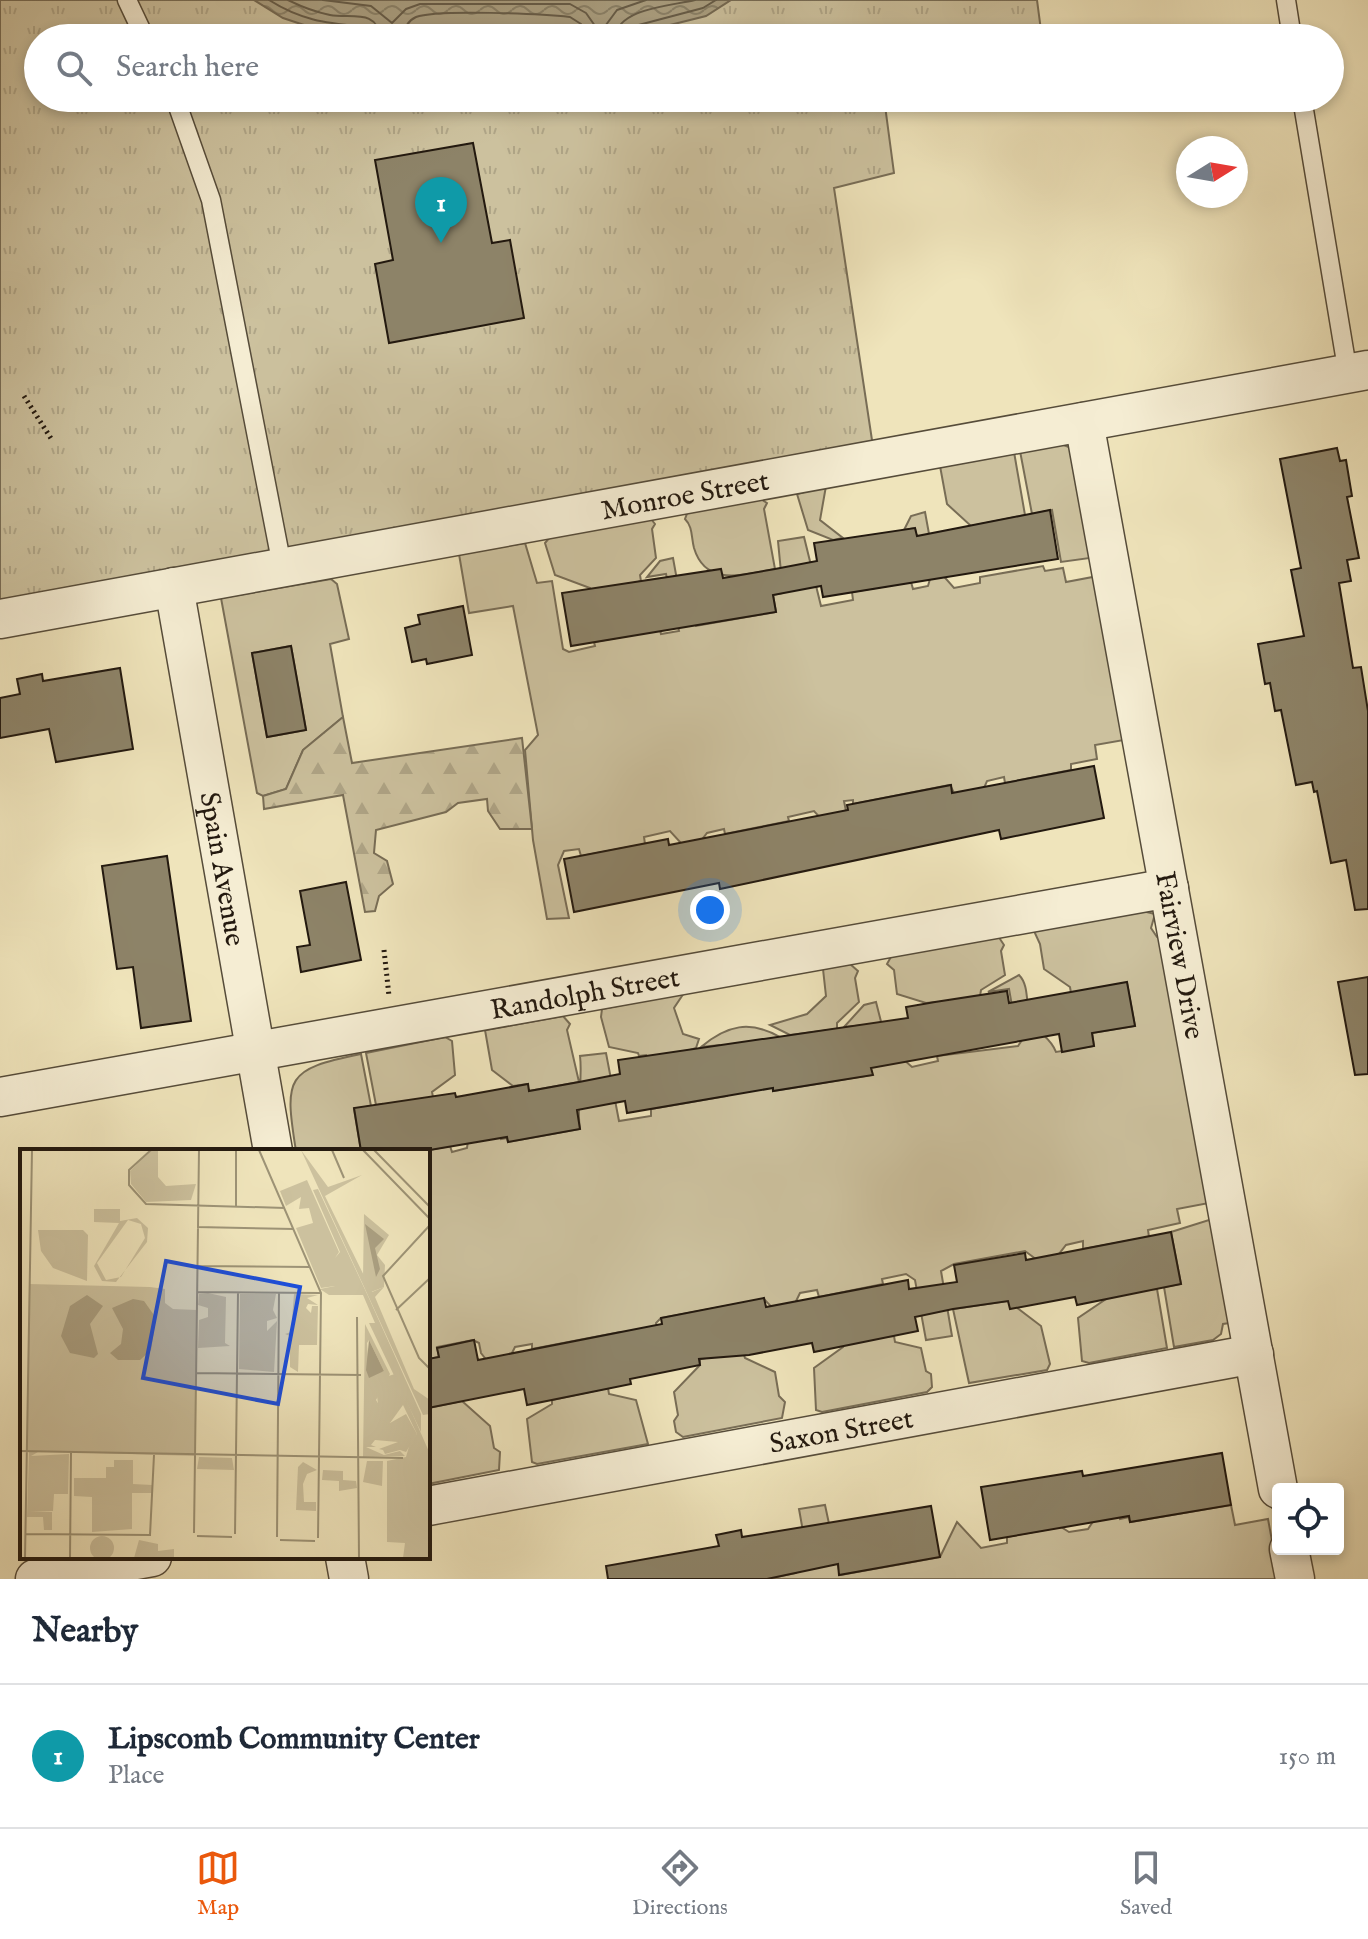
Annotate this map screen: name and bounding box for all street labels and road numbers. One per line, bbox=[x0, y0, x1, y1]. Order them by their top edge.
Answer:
street label: Monroe Street bbox=[598, 464, 772, 529]
street label: Spain Avenue bbox=[190, 789, 252, 949]
street label: Fairview Drive bbox=[1146, 869, 1211, 1042]
street label: Randolph Street bbox=[488, 961, 683, 1029]
street label: Saxon Street bbox=[767, 1402, 917, 1463]

